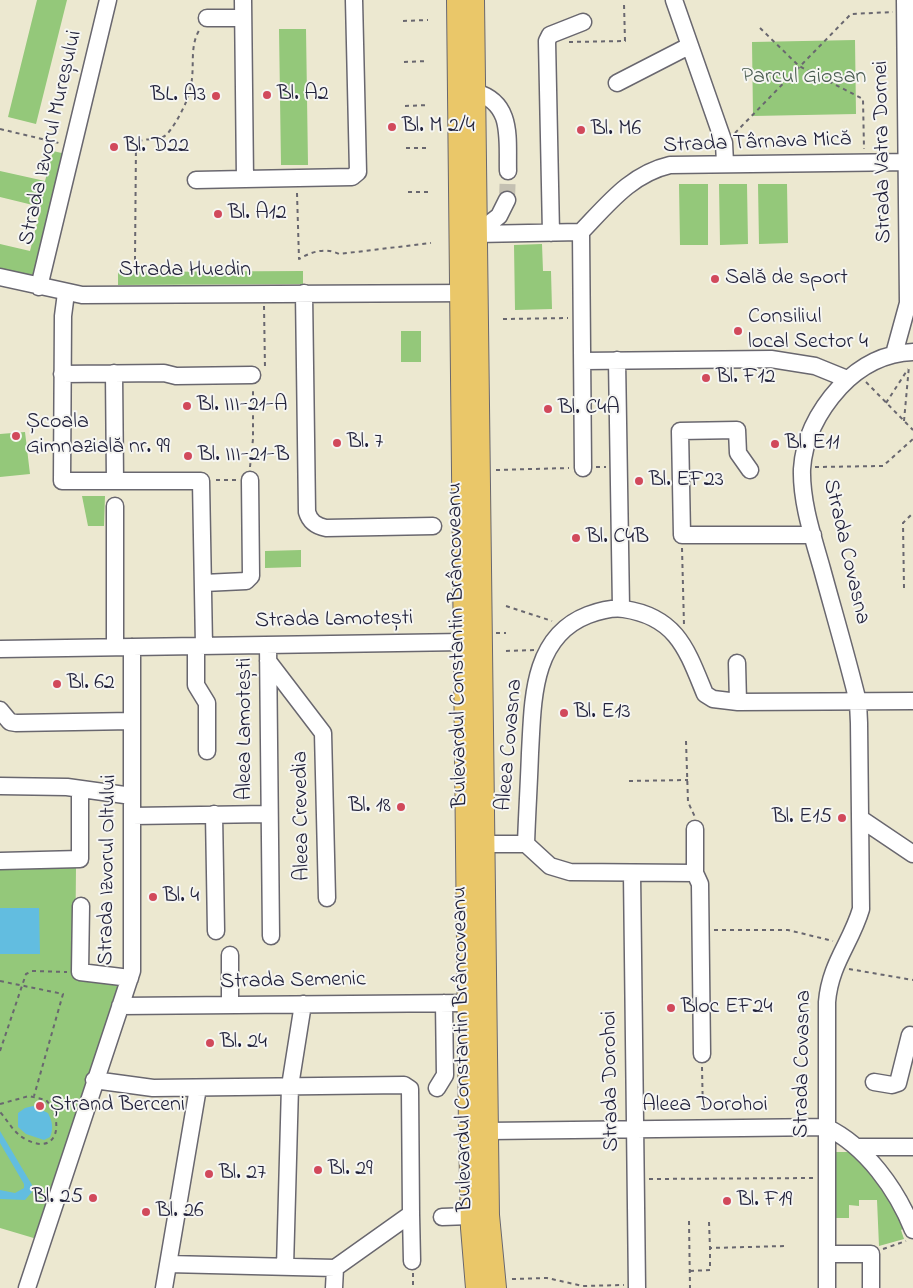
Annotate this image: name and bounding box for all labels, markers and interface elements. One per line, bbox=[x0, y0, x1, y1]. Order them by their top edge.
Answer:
street label: Strada Izvorul Mureșului bbox=[14, 28, 90, 248]
street label: Strada Vatra Dornei bbox=[869, 60, 899, 244]
park label: Parcul Giosan bbox=[742, 65, 866, 91]
place label: Bl. A2 bbox=[277, 82, 329, 108]
place label: BL. A3 bbox=[150, 83, 206, 109]
marker: Bl. A2 bbox=[261, 89, 273, 101]
marker: BL. A3 bbox=[210, 90, 222, 102]
place label: Bl. M 2/4 bbox=[402, 114, 475, 140]
place label: Bl. M6 bbox=[591, 117, 641, 143]
marker: Bl. M 2/4 bbox=[386, 121, 398, 133]
marker: Bl. M6 bbox=[575, 124, 587, 136]
street label: Strada Târnava Mică bbox=[663, 128, 851, 160]
place label: Bl. D22 bbox=[124, 134, 189, 160]
marker: Bl. D22 bbox=[108, 141, 120, 153]
place label: Bl. A12 bbox=[228, 201, 287, 227]
marker: Bl. A12 bbox=[212, 208, 224, 220]
street label: Strada Huedin bbox=[119, 258, 251, 284]
place label: Sală de sport bbox=[725, 266, 848, 292]
marker: Sală de sport bbox=[709, 273, 721, 285]
place label: Consiliul local Sector 4 bbox=[748, 305, 868, 356]
marker: Consiliul local Sector 4 bbox=[732, 325, 744, 337]
place label: Bl. F12 bbox=[716, 365, 775, 391]
marker: Bl. F12 bbox=[700, 372, 712, 384]
place label: Bl. III-21-A bbox=[197, 393, 288, 419]
place label: Bl. C4A bbox=[558, 396, 620, 422]
marker: Bl. III-21-A bbox=[181, 400, 193, 412]
marker: Bl. C4A bbox=[542, 403, 554, 415]
place label: Școala Gimnazială nr. 99 bbox=[26, 410, 170, 462]
marker: Școala Gimnazială nr. 99 bbox=[10, 430, 22, 442]
place label: Bl. 7 bbox=[347, 430, 383, 456]
place label: Bl. E11 bbox=[785, 431, 839, 457]
marker: Bl. 7 bbox=[331, 437, 343, 449]
marker: Bl. E11 bbox=[769, 438, 781, 450]
place label: Bl. III-21-B bbox=[198, 443, 290, 469]
marker: Bl. III-21-B bbox=[182, 450, 194, 462]
place label: Bl. EF23 bbox=[649, 468, 724, 494]
marker: Bl. EF23 bbox=[633, 475, 645, 487]
street label: Strada Covasna bbox=[816, 477, 874, 627]
street label: Bulevardul Constantin Brâncoveanu bbox=[443, 482, 475, 808]
place label: Bl. C4B bbox=[586, 525, 649, 551]
marker: Bl. C4B bbox=[570, 532, 582, 544]
street label: Strada Lamotești bbox=[255, 606, 413, 636]
street label: Aleea Lamotești bbox=[233, 658, 259, 800]
place label: Bl. 62 bbox=[67, 671, 115, 697]
marker: Bl. 62 bbox=[51, 678, 63, 690]
street label: Aleea Covasna bbox=[492, 678, 530, 812]
place label: Bl. E13 bbox=[574, 700, 631, 726]
marker: Bl. E13 bbox=[558, 707, 570, 719]
street label: Aleea Crevedia bbox=[289, 751, 317, 881]
street label: Strada Izvorul Oltului bbox=[94, 774, 124, 966]
place label: Bl. 18 bbox=[349, 794, 391, 820]
marker: Bl. 18 bbox=[395, 801, 407, 813]
place label: Bl. E15 bbox=[772, 805, 832, 831]
marker: Bl. E15 bbox=[836, 812, 848, 824]
place label: Bl. 4 bbox=[163, 884, 199, 910]
street label: Bulevardul Constantin Brâncoveanu bbox=[448, 886, 480, 1212]
marker: Bl. 4 bbox=[147, 891, 159, 903]
street label: Strada Semenic bbox=[220, 968, 366, 996]
street label: Strada Covasna bbox=[790, 990, 818, 1138]
place label: Bloc EF24 bbox=[681, 995, 772, 1021]
marker: Bloc EF24 bbox=[665, 1002, 677, 1014]
street label: Strada Dorohoi bbox=[598, 1010, 626, 1152]
place label: Bl. 24 bbox=[220, 1030, 267, 1056]
marker: Bl. 24 bbox=[204, 1037, 216, 1049]
place label: Ștrand Berceni bbox=[50, 1093, 185, 1119]
street label: Aleea Dorohoi bbox=[642, 1093, 768, 1119]
marker: Ștrand Berceni bbox=[34, 1100, 46, 1112]
place label: Bl. 29 bbox=[328, 1157, 373, 1183]
place label: Bl. 27 bbox=[219, 1161, 266, 1187]
marker: Bl. 29 bbox=[312, 1164, 324, 1176]
marker: Bl. 27 bbox=[203, 1168, 215, 1180]
place label: Bl. 25 bbox=[32, 1185, 83, 1211]
place label: Bl. F19 bbox=[737, 1188, 792, 1214]
marker: Bl. 25 bbox=[87, 1192, 99, 1204]
marker: Bl. F19 bbox=[721, 1195, 733, 1207]
place label: Bl. 26 bbox=[156, 1199, 204, 1225]
marker: Bl. 26 bbox=[140, 1206, 152, 1218]

